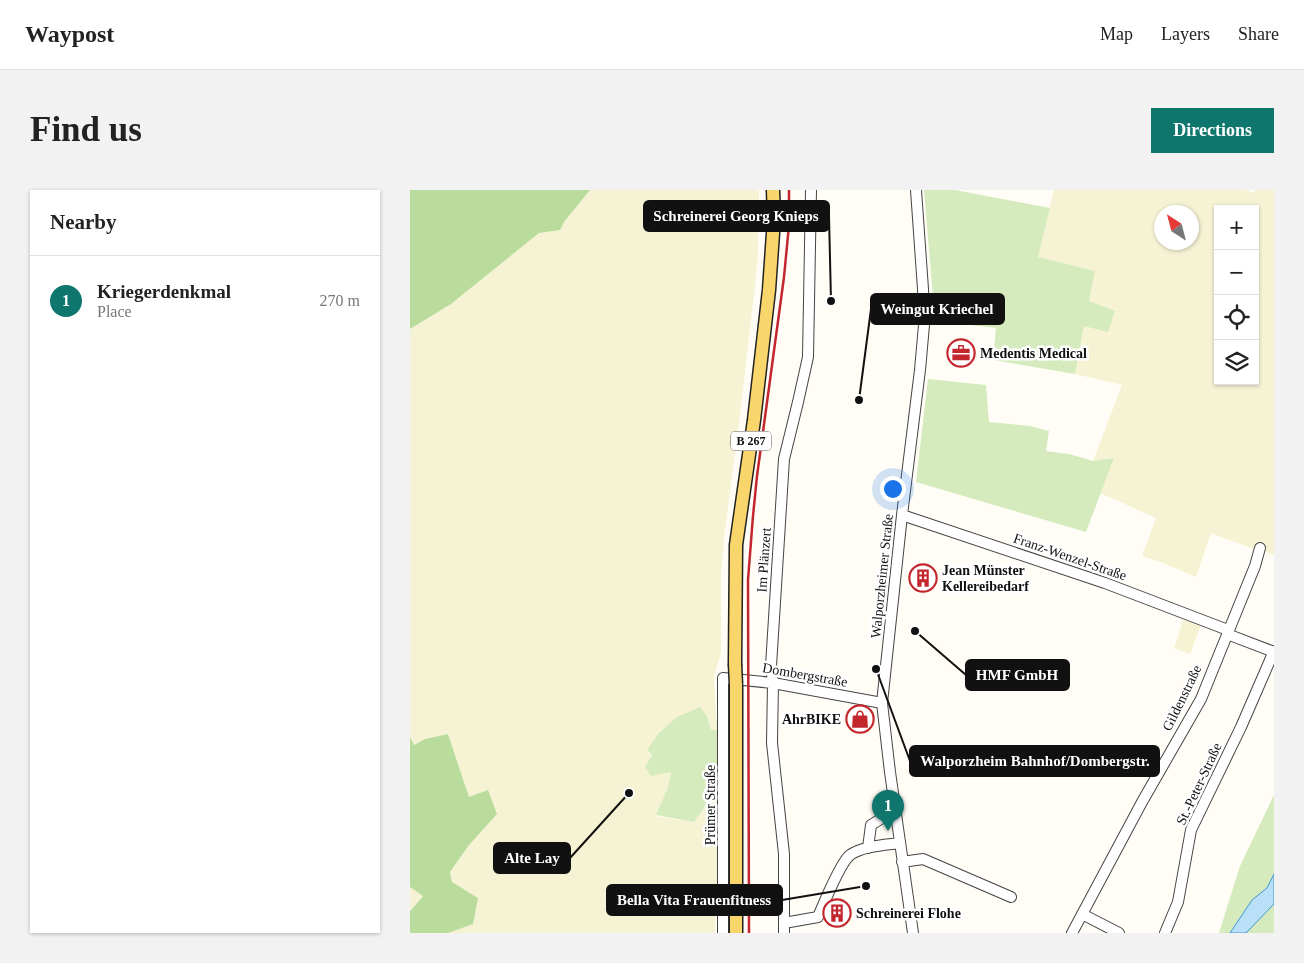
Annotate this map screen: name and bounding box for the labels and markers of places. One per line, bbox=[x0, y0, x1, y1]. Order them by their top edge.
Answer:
callout: Schreinerei Georg Knieps bbox=[644, 201, 829, 231]
callout: Weingut Kriechel bbox=[871, 294, 1004, 324]
office icon: Medentis Medical bbox=[946, 338, 976, 368]
place label: Medentis Medical bbox=[980, 346, 1087, 361]
building icon: Jean Münster Kellereibedarf bbox=[908, 563, 938, 593]
place label: Jean Münster Kellereibedarf bbox=[942, 563, 1029, 594]
callout: HMF GmbH bbox=[966, 660, 1069, 690]
shop icon: AhrBIKE bbox=[845, 704, 875, 734]
place label: AhrBIKE bbox=[782, 712, 841, 727]
callout: Walporzheim Bahnhof/Dombergstr. bbox=[910, 746, 1159, 776]
pin: 1 bbox=[872, 790, 904, 831]
callout: Alte Lay bbox=[494, 843, 570, 873]
callout: Bella Vita Frauenfitness bbox=[607, 885, 782, 915]
building icon: Schreinerei Flohe bbox=[822, 898, 852, 928]
place label: Schreinerei Flohe bbox=[856, 906, 961, 921]

